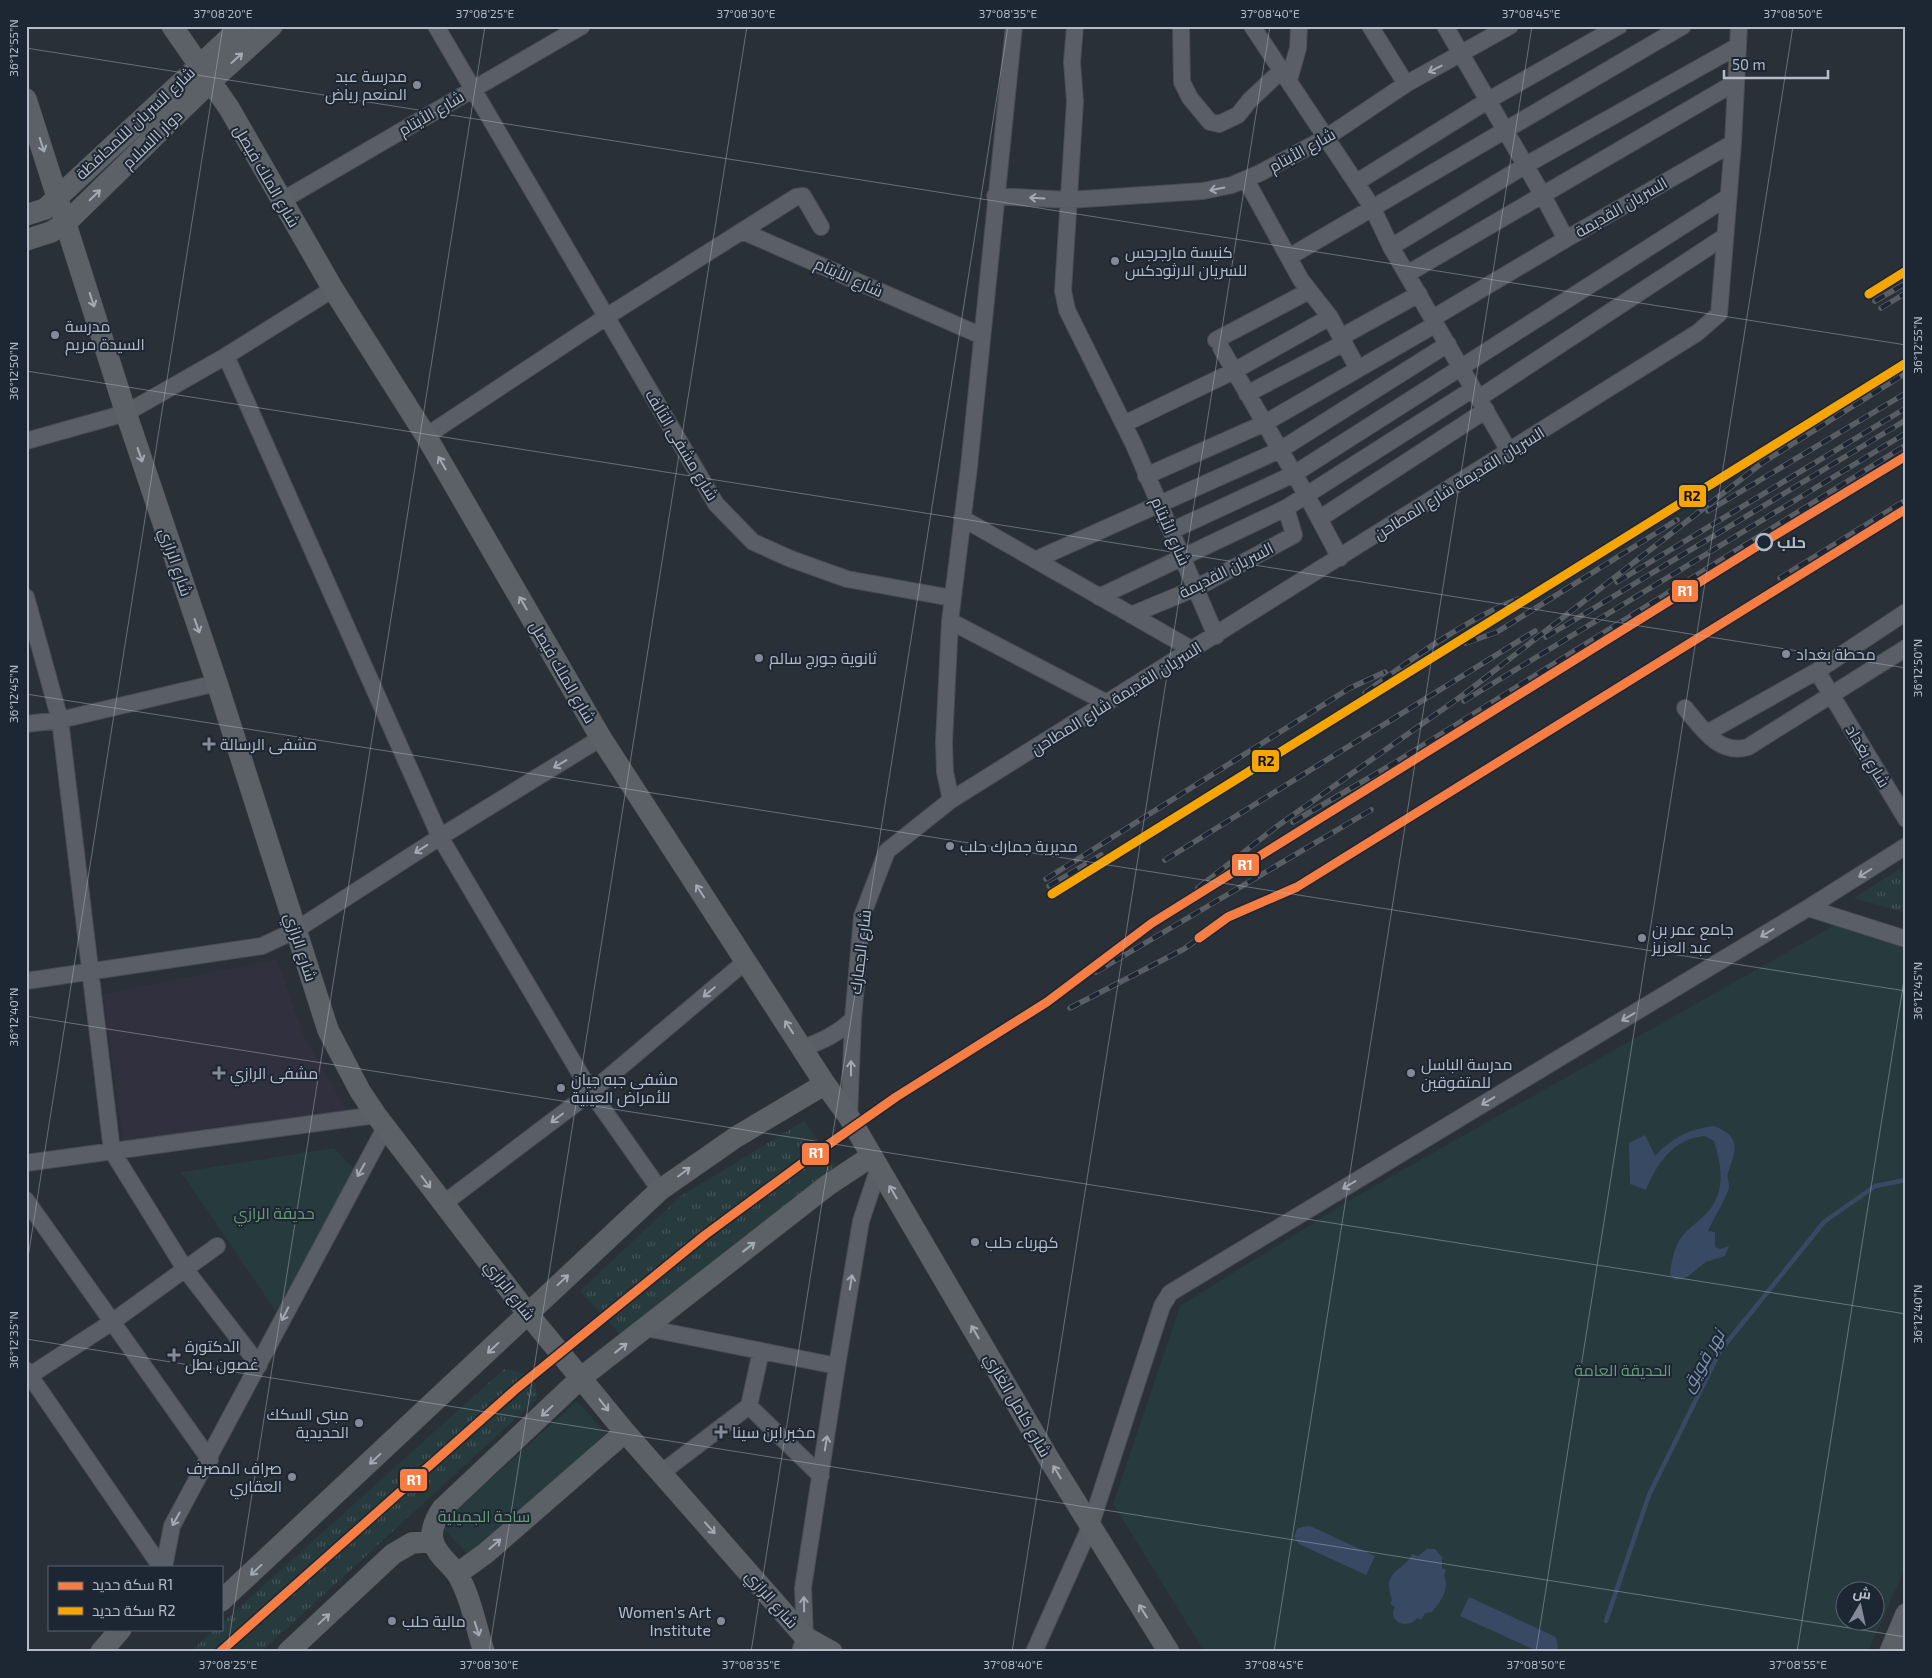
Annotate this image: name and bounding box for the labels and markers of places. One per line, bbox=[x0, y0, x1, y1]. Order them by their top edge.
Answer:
place label: مدرسة عبد المنعم رياض bbox=[325, 66, 407, 106]
marker: مدرسة عبد المنعم رياض bbox=[411, 79, 423, 91]
place label: كنيسة مارجرجس للسريان الارثودكس bbox=[1125, 242, 1247, 281]
marker: كنيسة مارجرجس للسريان الارثودكس bbox=[1109, 255, 1121, 267]
place label: مدرسة السيدة مريم bbox=[65, 316, 145, 356]
marker: مدرسة السيدة مريم bbox=[49, 329, 61, 341]
place label: حلب bbox=[1777, 532, 1806, 551]
marker: حلب bbox=[1755, 533, 1773, 551]
place label: محطة بغداد bbox=[1796, 644, 1876, 664]
place label: ثانوية جورج سالم bbox=[769, 648, 877, 670]
marker: محطة بغداد bbox=[1780, 648, 1792, 660]
marker: ثانوية جورج سالم bbox=[753, 652, 765, 664]
place label: مشفى الرسالة bbox=[220, 734, 317, 755]
marker: مشفى الرسالة bbox=[202, 737, 216, 751]
place label: مديرية جمارك حلب bbox=[960, 836, 1078, 856]
marker: مديرية جمارك حلب bbox=[944, 840, 956, 852]
place label: جامع عمر بن عبد العزيز bbox=[1651, 919, 1734, 957]
marker: جامع عمر بن عبد العزيز bbox=[1636, 932, 1648, 944]
place label: مدرسة الباسل للمتفوقين bbox=[1421, 1054, 1513, 1093]
place label: مشفى الرازي bbox=[230, 1063, 318, 1087]
marker: مشفى الرازي bbox=[212, 1066, 226, 1080]
marker: مدرسة الباسل للمتفوقين bbox=[1405, 1067, 1417, 1079]
place label: مشفى جبه جيان للأمراض العينية bbox=[571, 1069, 678, 1108]
marker: مشفى جبه جيان للأمراض العينية bbox=[555, 1082, 567, 1094]
place label: كهرباء حلب bbox=[985, 1232, 1059, 1253]
marker: كهرباء حلب bbox=[969, 1236, 981, 1248]
place label: الدكتورة غصون بطل bbox=[185, 1336, 259, 1375]
marker: الدكتورة غصون بطل bbox=[167, 1348, 181, 1362]
place label: مبنى السكك الحديدية bbox=[267, 1404, 349, 1442]
marker: مبنى السكك الحديدية bbox=[353, 1417, 365, 1429]
place label: مخبر ابن سينا bbox=[732, 1422, 816, 1443]
marker: مخبر ابن سينا bbox=[714, 1425, 728, 1439]
place label: صراف المصرف العقاري bbox=[186, 1458, 282, 1500]
marker: صراف المصرف العقاري bbox=[286, 1471, 298, 1483]
place label: Women's Art Institute bbox=[618, 1602, 711, 1639]
place label: مالية حلب bbox=[402, 1611, 466, 1631]
marker: مالية حلب bbox=[386, 1615, 398, 1627]
marker: Women's Art Institute bbox=[715, 1615, 727, 1627]

